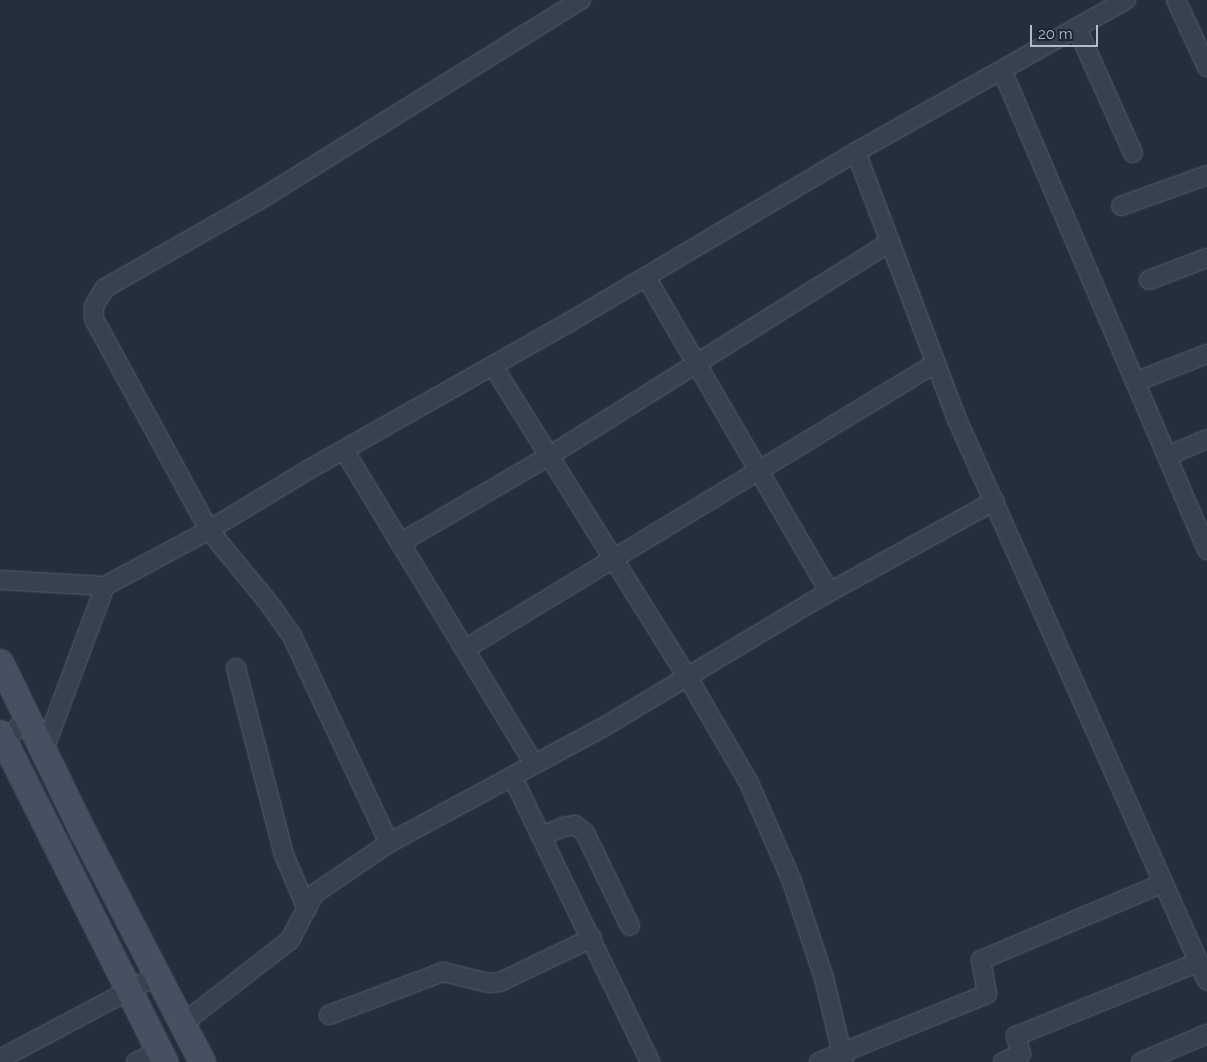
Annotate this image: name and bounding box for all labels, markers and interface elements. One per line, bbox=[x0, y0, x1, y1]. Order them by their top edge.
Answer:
scale bar bbox=[1032, 15, 1100, 47]
text: 20 m bbox=[1038, 25, 1073, 43]

